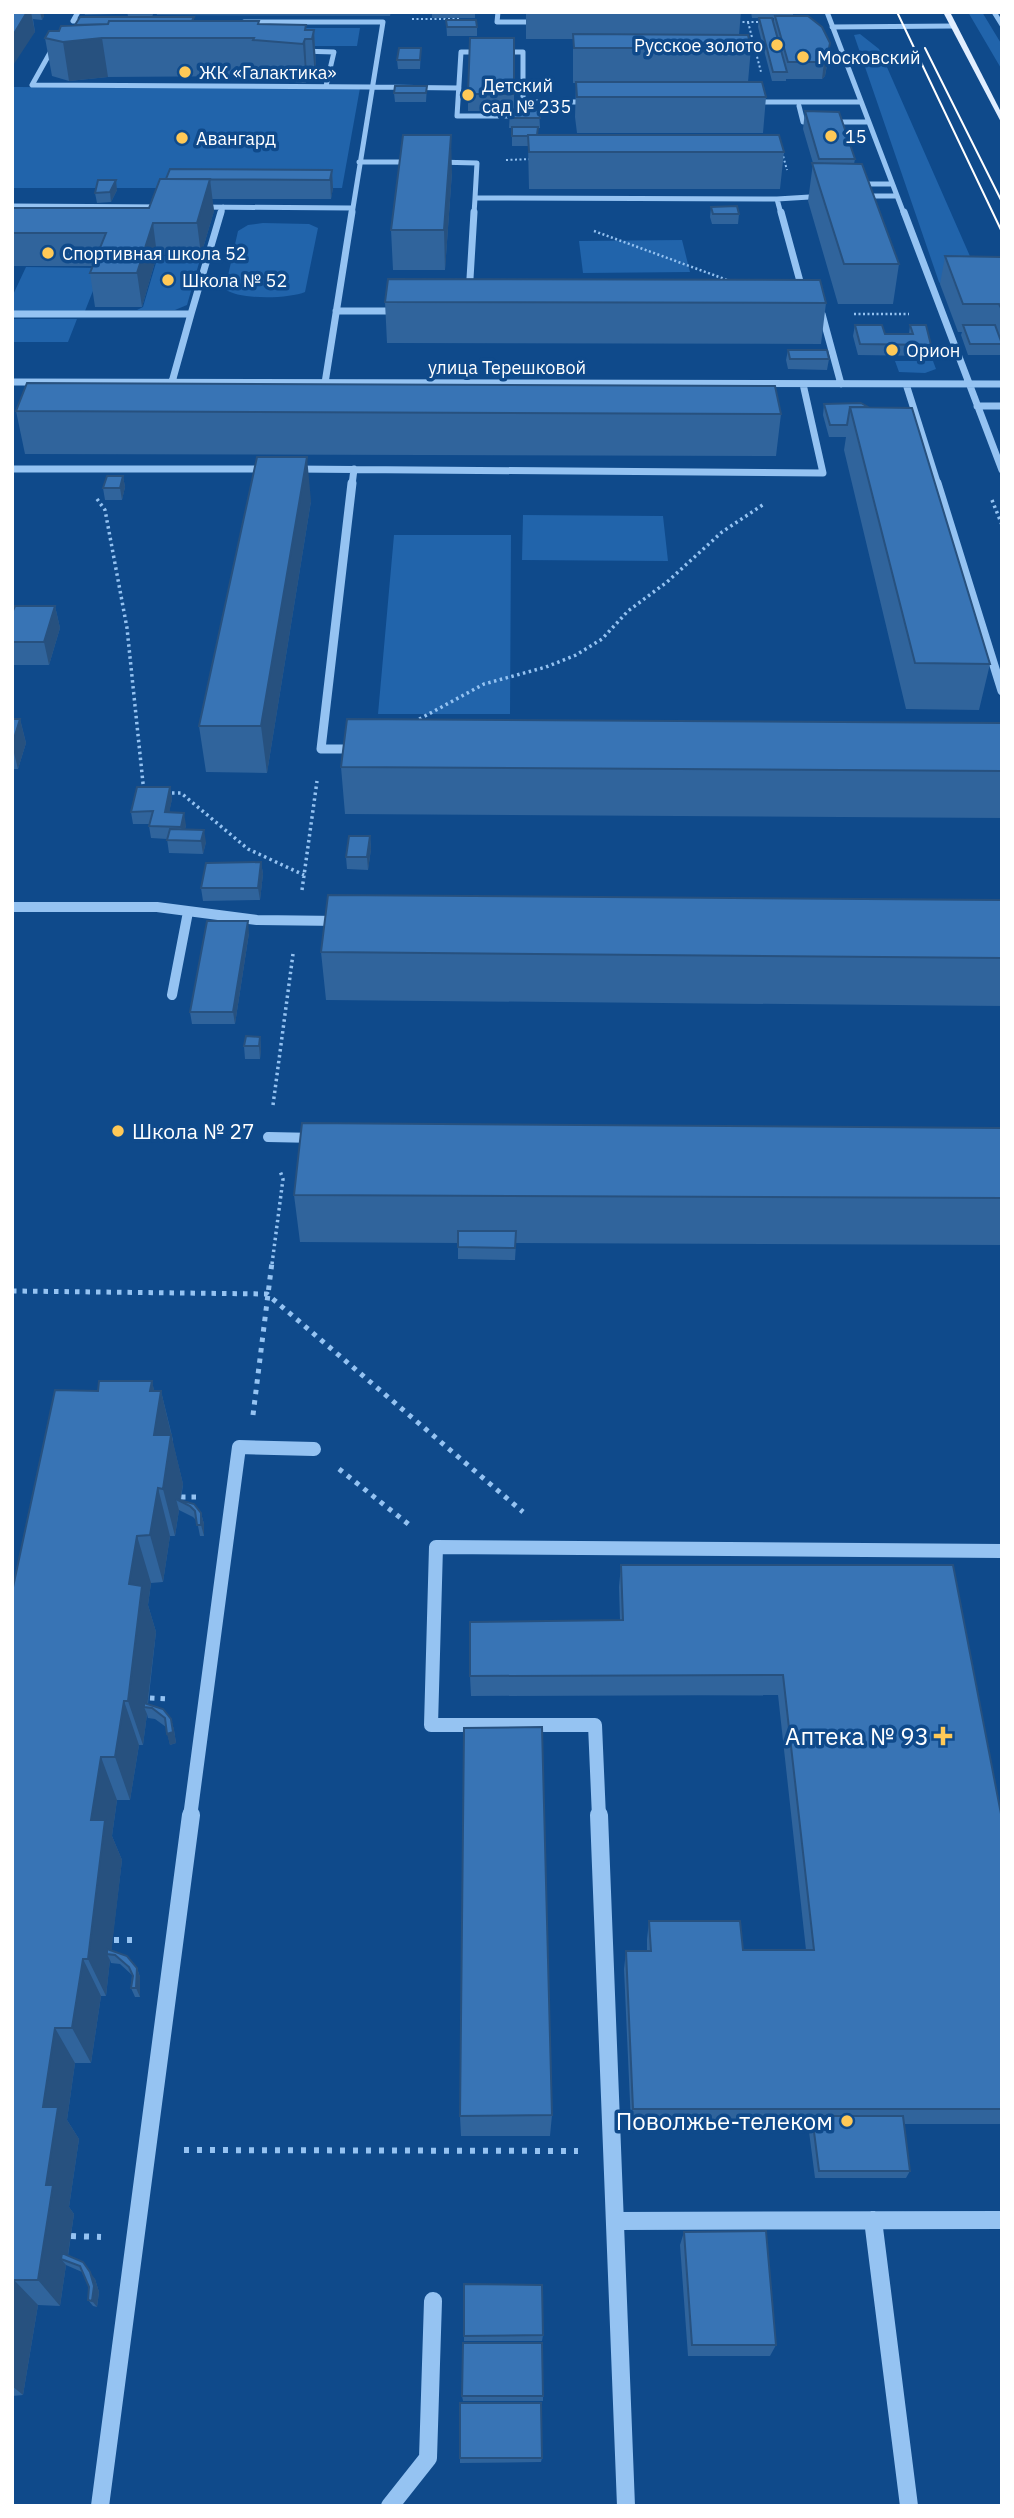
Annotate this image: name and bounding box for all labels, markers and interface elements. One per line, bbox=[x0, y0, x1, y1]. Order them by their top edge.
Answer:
place label: Русское золото bbox=[634, 34, 763, 57]
marker: Русское золото bbox=[769, 37, 785, 53]
place label: Московский bbox=[817, 46, 921, 69]
marker: Московский bbox=[795, 49, 811, 65]
place label: ЖК «Галактика» bbox=[199, 61, 337, 84]
marker: ЖК «Галактика» bbox=[177, 64, 193, 80]
place label: Детский сад № 235 bbox=[482, 74, 571, 118]
marker: Детский сад № 235 bbox=[460, 87, 476, 103]
place label: 15 bbox=[845, 125, 867, 148]
place label: Авангард bbox=[196, 127, 276, 150]
marker: 15 bbox=[823, 128, 839, 144]
marker: Авангард bbox=[174, 130, 190, 146]
place label: Спортивная школа 52 bbox=[62, 242, 247, 265]
marker: Спортивная школа 52 bbox=[40, 245, 56, 261]
place label: Школа № 52 bbox=[182, 269, 287, 292]
marker: Школа № 52 bbox=[160, 272, 176, 288]
place label: Орион bbox=[906, 339, 960, 362]
marker: Орион bbox=[884, 342, 900, 358]
street label: улица Терешковой bbox=[428, 356, 586, 379]
place label: Школа № 27 bbox=[132, 1117, 255, 1145]
marker: Школа № 27 bbox=[110, 1123, 126, 1139]
place label: Аптека № 93 bbox=[785, 1720, 929, 1752]
marker: Аптека № 93 bbox=[935, 1728, 951, 1744]
place label: Поволжье-телеком bbox=[616, 2105, 833, 2137]
marker: Поволжье-телеком bbox=[839, 2113, 855, 2129]

